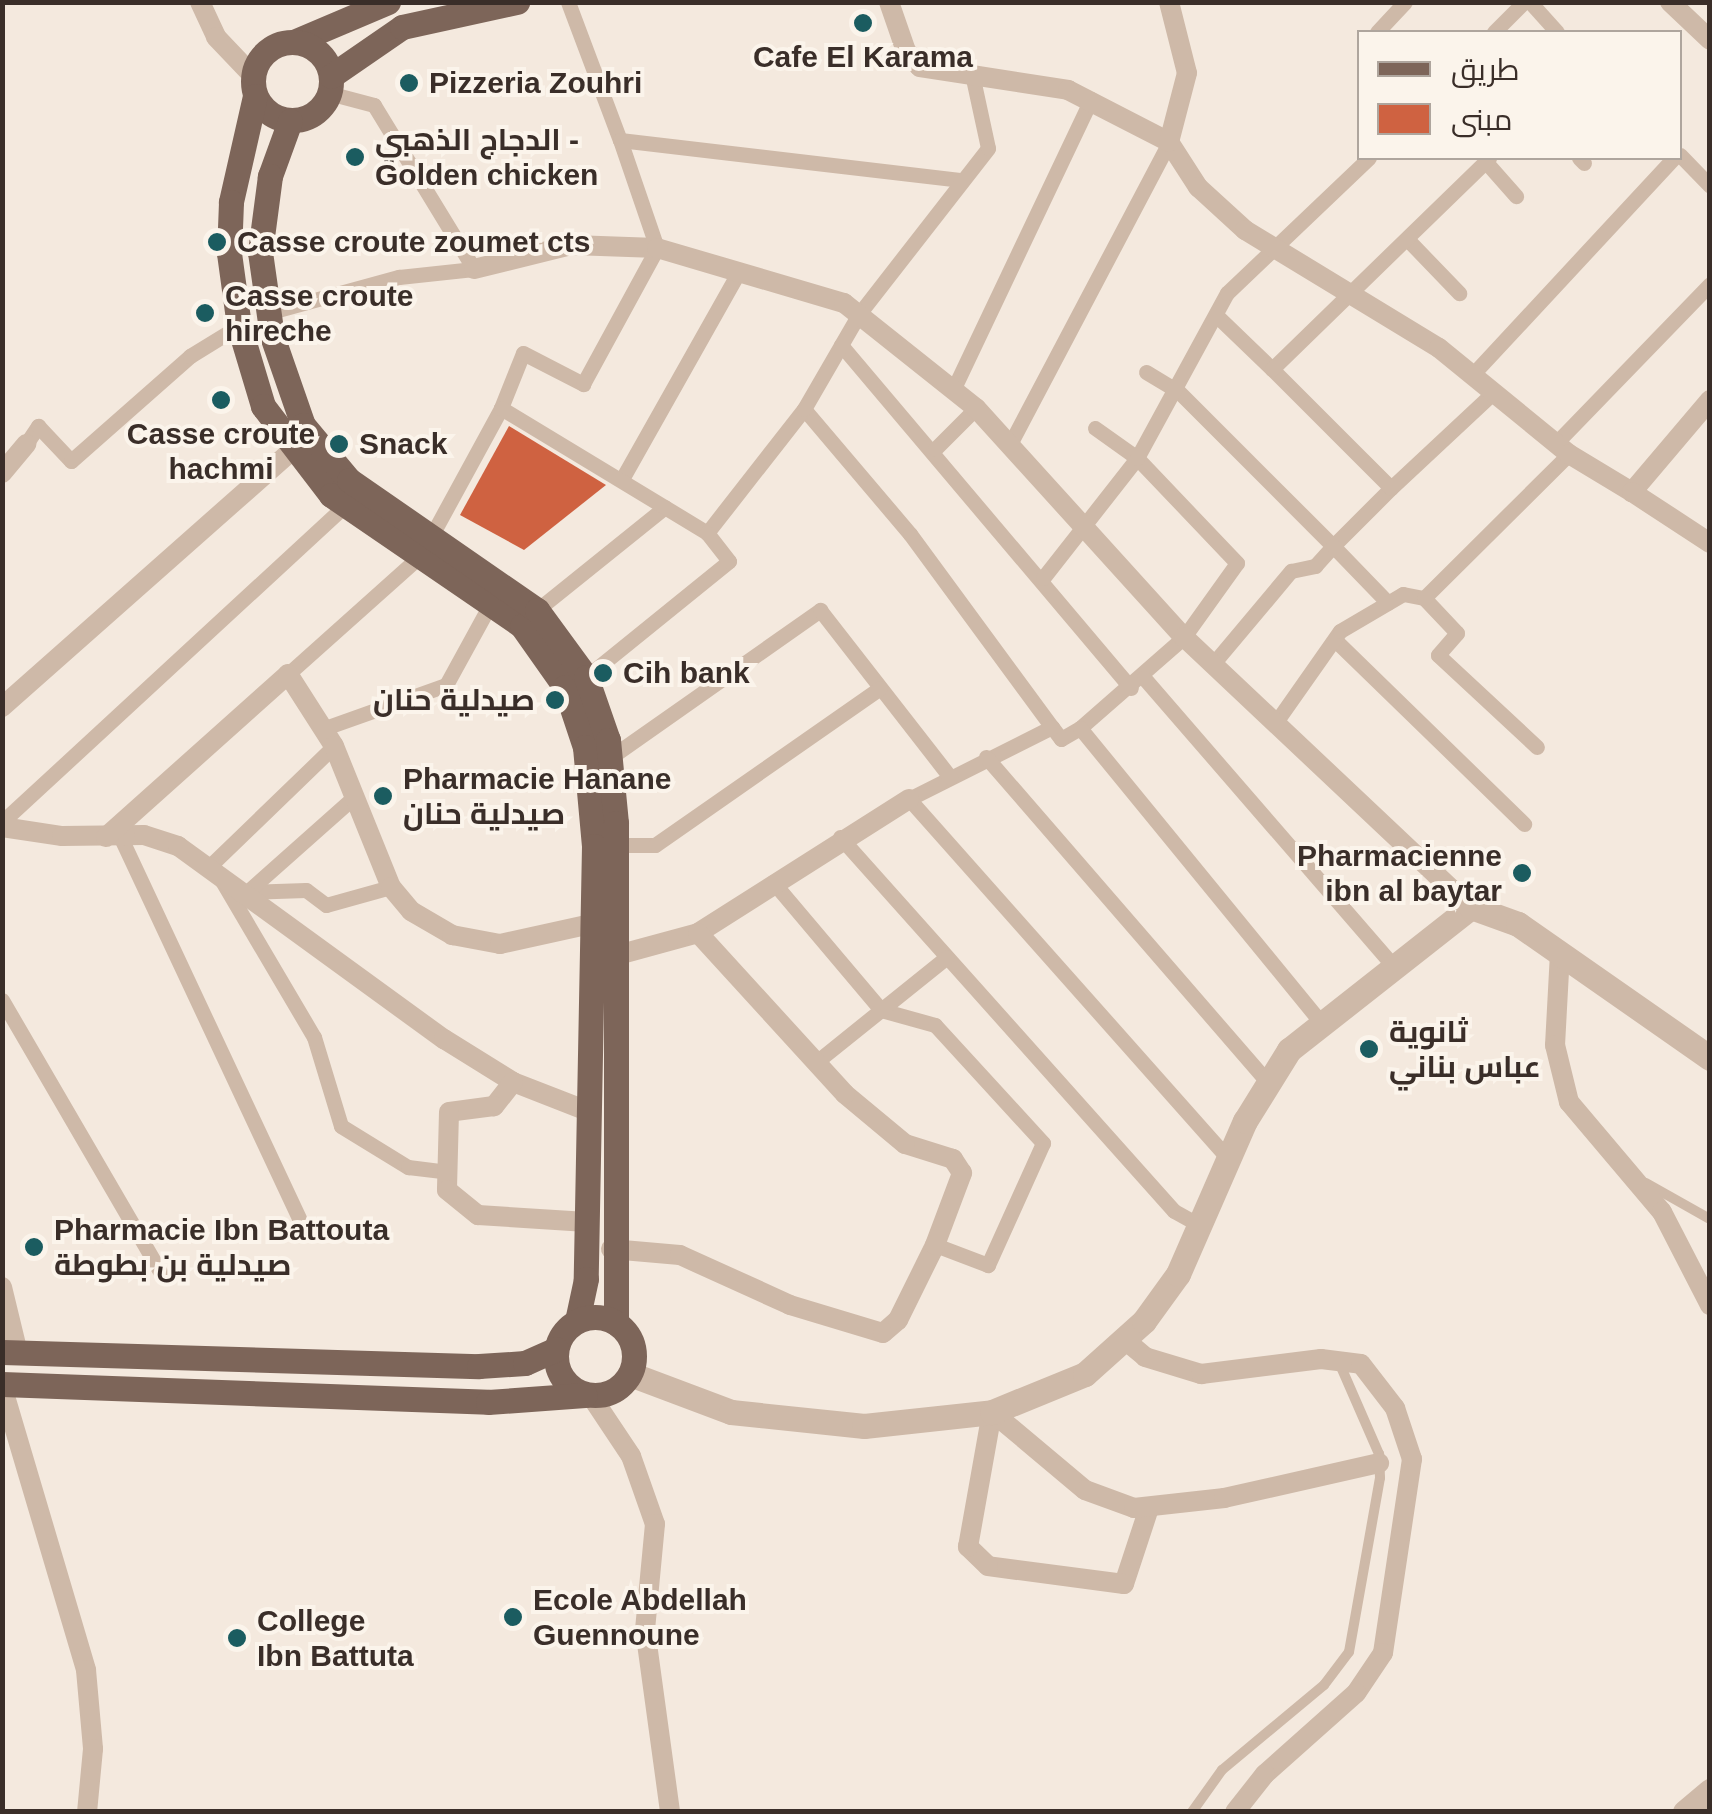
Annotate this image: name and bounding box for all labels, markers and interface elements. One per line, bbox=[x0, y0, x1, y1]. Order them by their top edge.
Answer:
marker: Cafe El Karama bbox=[852, 12, 874, 34]
legend bbox=[1357, 30, 1682, 160]
place label: Cafe El Karama bbox=[753, 39, 973, 75]
text: طريق bbox=[1451, 53, 1520, 86]
place label: Pizzeria Zouhri bbox=[429, 65, 642, 101]
marker: Pizzeria Zouhri bbox=[398, 72, 420, 94]
text: مبنى bbox=[1451, 103, 1512, 136]
place label: الدجاج الذهبي - Golden chicken bbox=[375, 122, 598, 192]
marker: الدجاج الذهبي - Golden chicken bbox=[344, 146, 366, 168]
place label: Casse croute zoumet cts bbox=[237, 224, 590, 260]
marker: Casse croute zoumet cts bbox=[206, 231, 228, 253]
place label: Casse croute hireche bbox=[225, 278, 413, 348]
marker: Casse croute hireche bbox=[194, 302, 216, 324]
marker: Casse croute hachmi bbox=[210, 389, 232, 411]
place label: Casse croute hachmi bbox=[127, 416, 315, 486]
place label: Snack bbox=[359, 426, 447, 462]
marker: Snack bbox=[328, 433, 350, 455]
place label: Cih bank bbox=[623, 655, 750, 691]
marker: Cih bank bbox=[592, 662, 614, 684]
place label: صيدلية حنان bbox=[373, 682, 535, 718]
marker: صيدلية حنان bbox=[544, 689, 566, 711]
place label: Pharmacie Hanane صيدلية حنان bbox=[403, 761, 671, 832]
marker: Pharmacie Hanane صيدلية حنان bbox=[372, 785, 394, 807]
place label: Pharmacienne ibn al baytar bbox=[1297, 838, 1502, 908]
marker: Pharmacienne ibn al baytar bbox=[1511, 862, 1533, 884]
place label: ثانوية عباس بناني bbox=[1389, 1014, 1541, 1084]
marker: ثانوية عباس بناني bbox=[1358, 1038, 1380, 1060]
place label: Pharmacie Ibn Battouta صيدلية بن بطوطة bbox=[54, 1212, 389, 1282]
marker: Pharmacie Ibn Battouta صيدلية بن بطوطة bbox=[23, 1236, 45, 1258]
place label: Ecole Abdellah Guennoune bbox=[533, 1582, 748, 1652]
place label: College Ibn Battuta bbox=[257, 1603, 414, 1674]
marker: Ecole Abdellah Guennoune bbox=[502, 1606, 524, 1628]
marker: College Ibn Battuta bbox=[226, 1627, 248, 1649]

